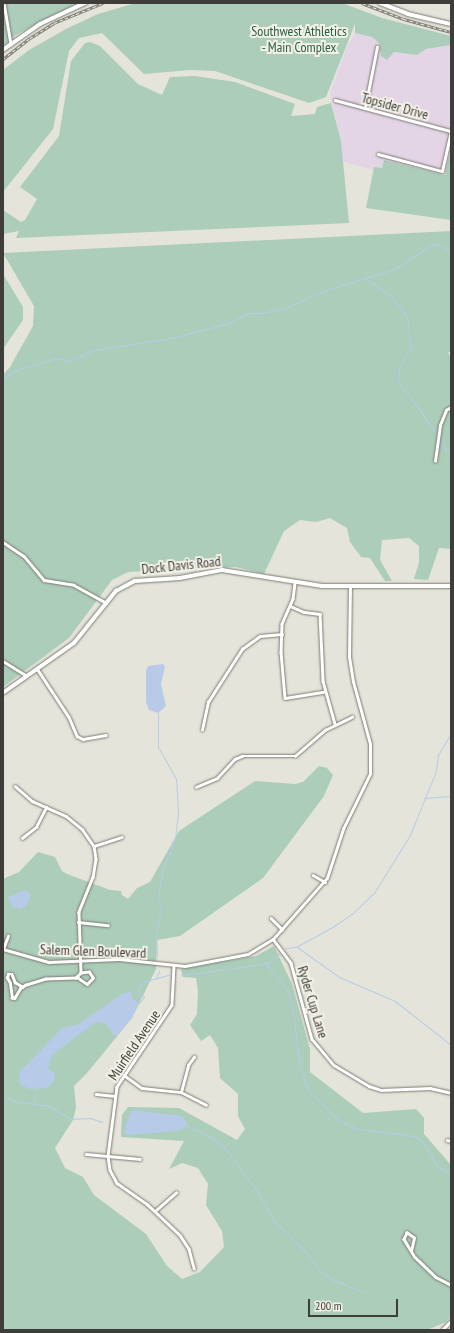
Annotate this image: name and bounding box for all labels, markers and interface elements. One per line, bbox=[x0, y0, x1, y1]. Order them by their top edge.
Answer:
park label: Southwest Athletics - Main Complex bbox=[251, 23, 347, 56]
street label: Topsider Drive bbox=[360, 89, 430, 123]
street label: Dock Davis Road bbox=[140, 552, 222, 578]
street label: Salem Glen Boulevard bbox=[40, 941, 146, 961]
street label: Ryder Cup Lane bbox=[294, 964, 332, 1040]
street label: Muirfield Avenue bbox=[104, 1007, 164, 1083]
scale bar bbox=[310, 1291, 400, 1317]
text: 200 m bbox=[315, 1298, 342, 1313]

